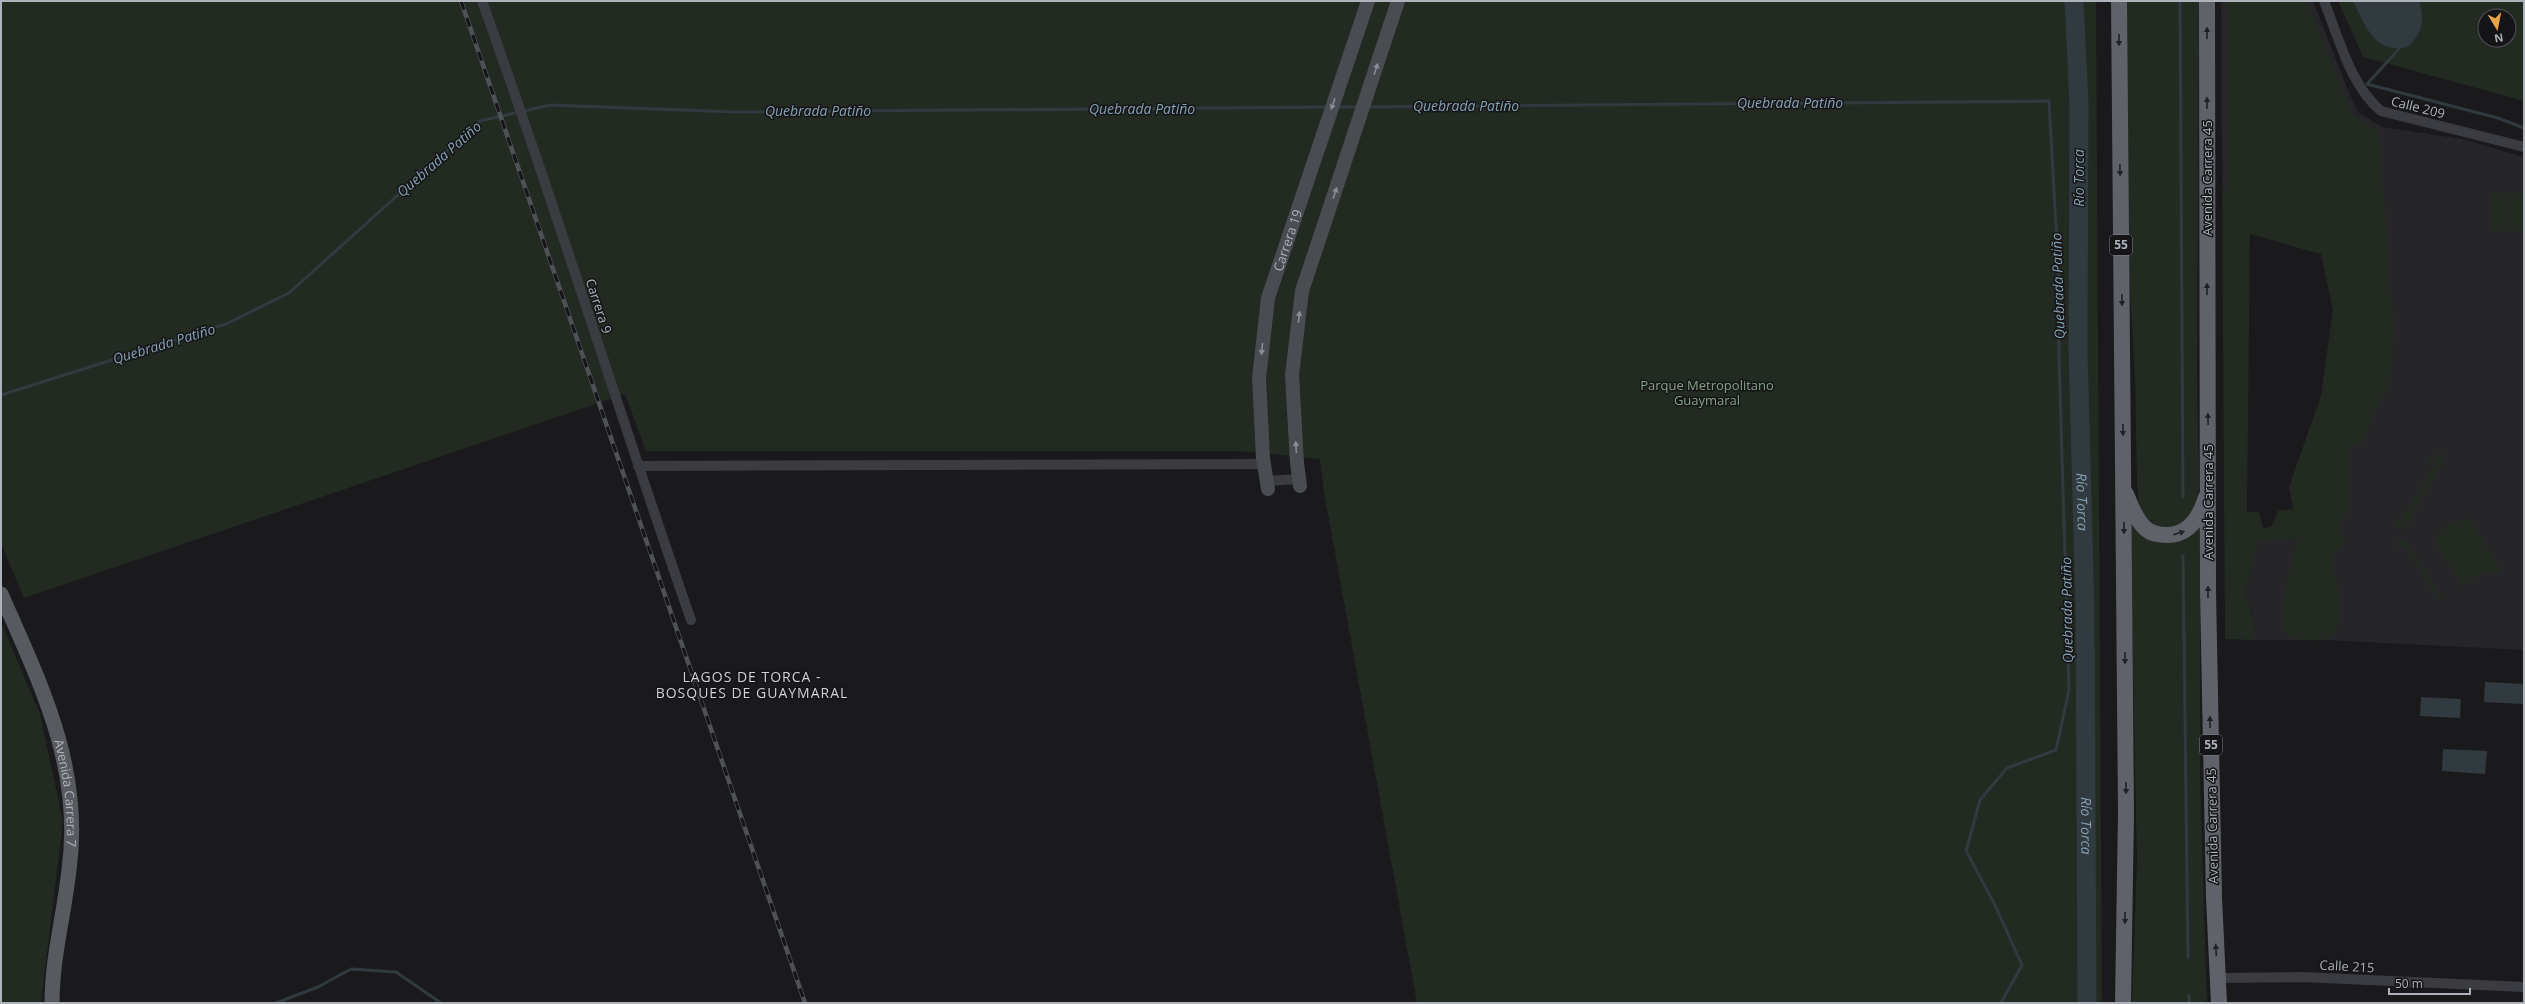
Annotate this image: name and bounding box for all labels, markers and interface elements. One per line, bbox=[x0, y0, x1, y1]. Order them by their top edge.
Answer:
north arrow bbox=[2477, 8, 2517, 48]
one-way arrow bbox=[2204, 26, 2210, 39]
text: N bbox=[2493, 30, 2505, 47]
one-way arrow bbox=[2116, 34, 2122, 47]
one-way arrow bbox=[1373, 63, 1379, 75]
street label: Calle 209 bbox=[2389, 92, 2447, 122]
water label: Quebrada Patiño bbox=[1737, 93, 1843, 112]
water label: Quebrada Patiño bbox=[1413, 96, 1519, 115]
one-way arrow bbox=[2204, 96, 2210, 109]
water label: Quebrada Patiño bbox=[1089, 99, 1195, 118]
one-way arrow bbox=[1330, 99, 1336, 111]
water label: Quebrada Patiño bbox=[765, 101, 871, 120]
water label: Quebrada Patiño bbox=[392, 117, 485, 201]
street label: Avenida Carrera 45 bbox=[2198, 120, 2216, 236]
water label: Río Torca bbox=[2069, 149, 2088, 207]
one-way arrow bbox=[2117, 164, 2123, 177]
one-way arrow bbox=[1332, 187, 1338, 199]
street label: Carrera 19 bbox=[1269, 207, 1306, 274]
water label: Quebrada Patiño bbox=[2046, 232, 2069, 339]
road number: 55 bbox=[2110, 235, 2132, 255]
street label: Carrera 9 bbox=[582, 276, 616, 336]
one-way arrow bbox=[2204, 282, 2210, 295]
one-way arrow bbox=[2119, 294, 2125, 307]
one-way arrow bbox=[1296, 311, 1302, 323]
water label: Quebrada Patiño bbox=[110, 319, 218, 368]
one-way arrow bbox=[1259, 343, 1266, 355]
park label: Parque Metropolitano Guaymaral bbox=[1640, 376, 1774, 409]
one-way arrow bbox=[2205, 412, 2211, 425]
one-way arrow bbox=[2120, 424, 2126, 437]
one-way arrow bbox=[1292, 441, 1299, 453]
street label: Avenida Carrera 45 bbox=[2199, 444, 2217, 560]
water label: Río Torca bbox=[2072, 473, 2093, 531]
one-way arrow bbox=[2121, 522, 2127, 535]
one-way arrow bbox=[2173, 530, 2185, 536]
water label: Quebrada Patiño bbox=[2056, 557, 2077, 663]
one-way arrow bbox=[2205, 585, 2211, 598]
one-way arrow bbox=[2122, 652, 2128, 665]
district label: LAGOS DE TORCA - BOSQUES DE GUAYMARAL bbox=[656, 667, 848, 702]
one-way arrow bbox=[2207, 715, 2213, 728]
road number: 55 bbox=[2200, 735, 2222, 755]
street label: Avenida Carrera 7 bbox=[50, 737, 81, 847]
street label: Avenida Carrera 45 bbox=[2202, 768, 2222, 884]
one-way arrow bbox=[2123, 782, 2129, 795]
water label: Río Torca bbox=[2077, 797, 2096, 855]
one-way arrow bbox=[2122, 912, 2128, 925]
one-way arrow bbox=[2213, 943, 2219, 956]
street label: Calle 215 bbox=[2319, 956, 2375, 976]
scale bar bbox=[2389, 970, 2470, 996]
text: 50 m bbox=[2395, 975, 2423, 992]

